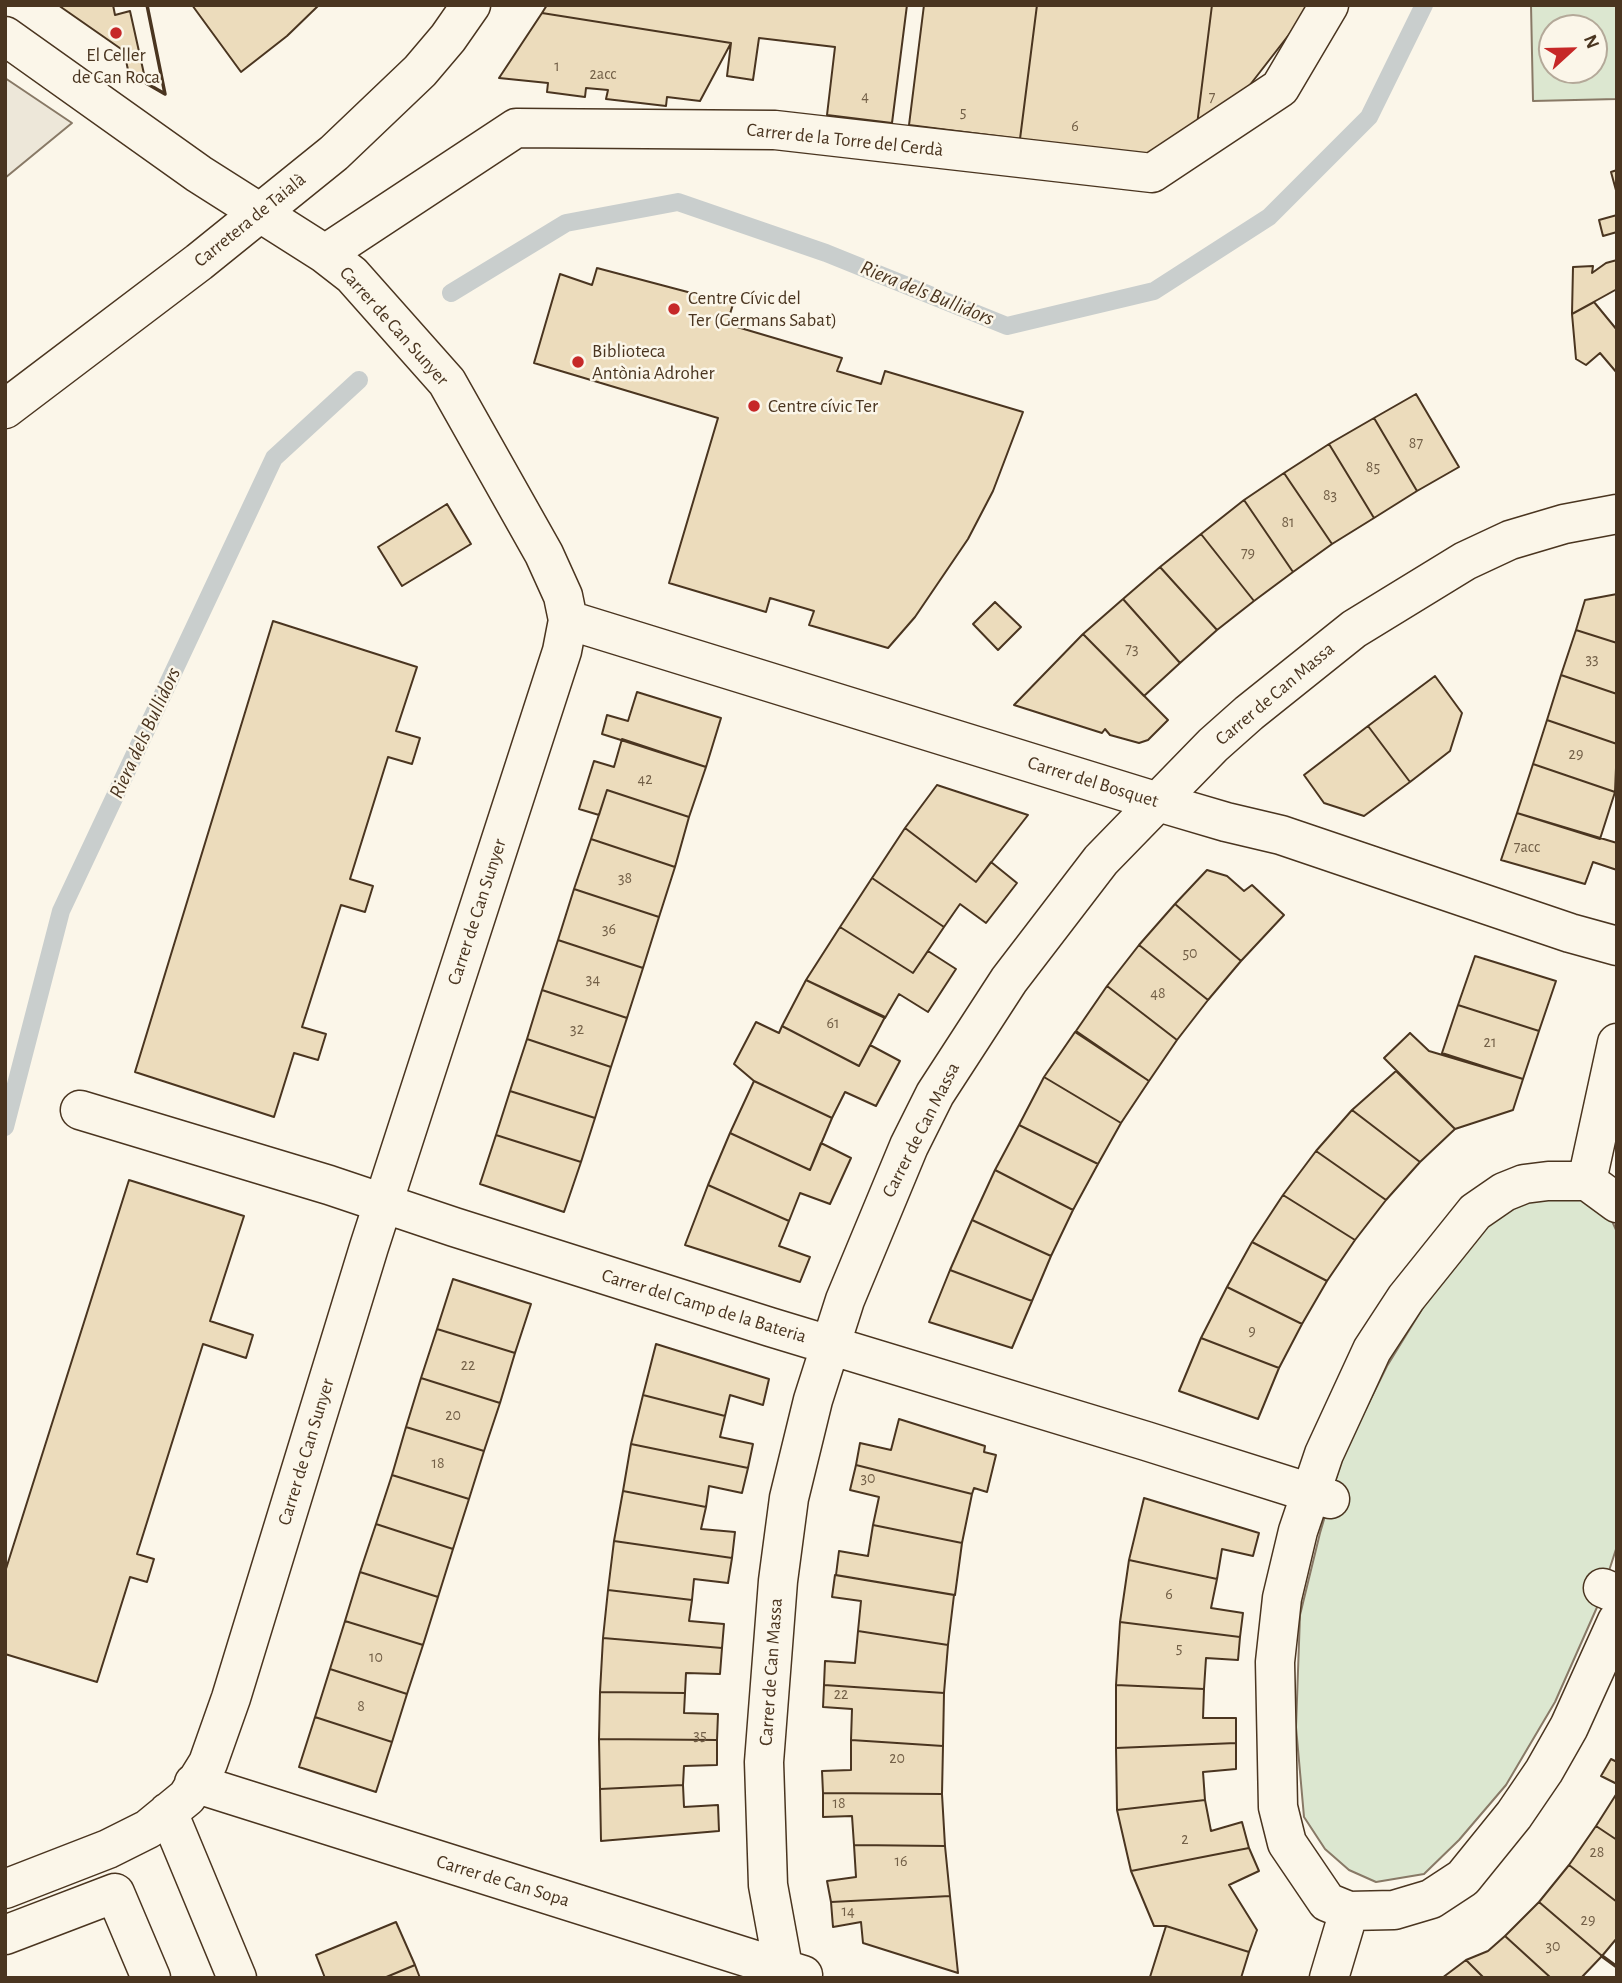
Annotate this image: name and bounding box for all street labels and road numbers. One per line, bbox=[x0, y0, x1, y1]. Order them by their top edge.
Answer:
street label: Carrer de la Torre del Cerdà bbox=[745, 118, 945, 162]
street label: Carretera de Taialà bbox=[189, 168, 311, 272]
street label: Carrer de Can Sunyer bbox=[334, 262, 454, 390]
street label: Carrer de Can Massa bbox=[1211, 638, 1339, 750]
street label: Carrer del Bosquet bbox=[1025, 751, 1161, 813]
street label: Carrer de Can Sunyer bbox=[443, 836, 511, 988]
street label: Carrer de Can Massa bbox=[877, 1059, 965, 1201]
street label: Carrer del Camp de la Bateria bbox=[599, 1264, 809, 1348]
street label: Carrer de Can Sunyer bbox=[273, 1376, 339, 1528]
street label: Carrer de Can Massa bbox=[754, 1597, 788, 1747]
street label: Carrer de Can Sopa bbox=[434, 1850, 572, 1912]

